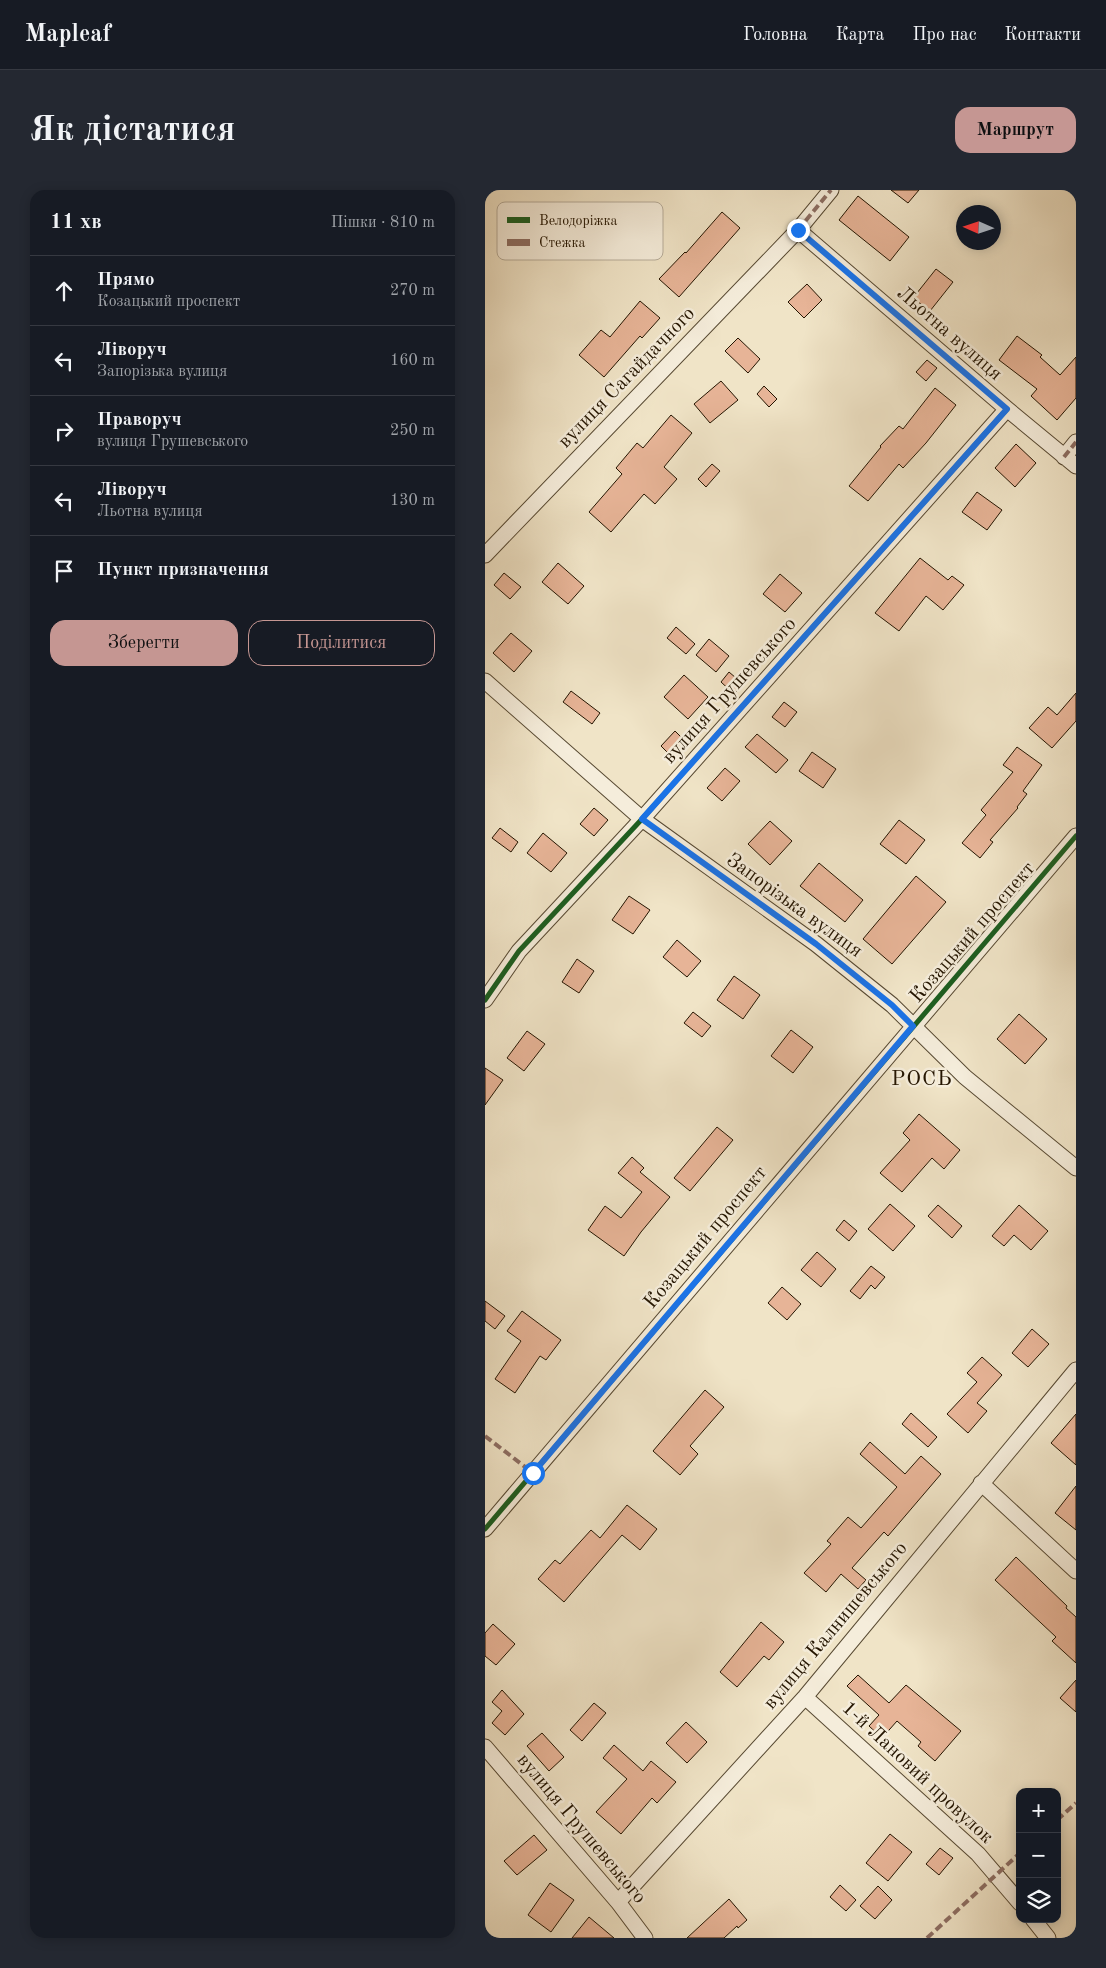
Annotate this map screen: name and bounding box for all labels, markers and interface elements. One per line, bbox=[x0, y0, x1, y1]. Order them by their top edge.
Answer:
text: Mapleaf bbox=[25, 23, 111, 47]
text: Головна bbox=[743, 26, 808, 44]
text: Карта bbox=[836, 26, 884, 44]
text: Про нас bbox=[912, 26, 977, 44]
text: Контакти bbox=[1005, 26, 1081, 44]
button: Маршрут bbox=[955, 107, 1076, 153]
text: Як дістатися bbox=[30, 113, 235, 148]
legend bbox=[497, 202, 663, 260]
north arrow bbox=[956, 205, 1001, 250]
text: 11 хв bbox=[50, 212, 102, 233]
text: Велодоріжка bbox=[539, 214, 618, 228]
text: Пішки · 810 m bbox=[331, 215, 435, 231]
route end bbox=[787, 219, 810, 242]
text: Стежка bbox=[539, 236, 586, 250]
text: Прямо bbox=[97, 271, 155, 290]
icon: ahead bbox=[50, 277, 78, 305]
text: 270 m bbox=[390, 283, 435, 299]
street label: Льотна вулиця bbox=[893, 283, 1005, 385]
text: Козацький проспект bbox=[97, 294, 240, 310]
street label: вулиця Сагайдачного bbox=[555, 304, 699, 452]
text: Ліворуч bbox=[97, 341, 167, 360]
icon: left bbox=[50, 347, 78, 375]
text: 160 m bbox=[390, 353, 435, 369]
text: Запорізька вулиця bbox=[97, 364, 227, 380]
text: Праворуч bbox=[97, 411, 182, 430]
icon: right bbox=[50, 417, 78, 445]
text: 250 m bbox=[390, 423, 435, 439]
text: вулиця Грушевського bbox=[97, 434, 248, 450]
text: Ліворуч bbox=[97, 481, 167, 500]
icon: left bbox=[50, 487, 78, 515]
text: 130 m bbox=[390, 493, 435, 509]
text: Льотна вулиця bbox=[97, 504, 203, 520]
icon: arrive bbox=[50, 557, 78, 585]
text: Пункт призначення bbox=[97, 561, 269, 580]
street label: вулиця Грушевського bbox=[659, 614, 801, 768]
button: Зберегти bbox=[50, 620, 238, 666]
button: Поділитися bbox=[248, 620, 435, 666]
street label: Запорізька вулиця bbox=[722, 850, 866, 962]
street label: Козацький проспект bbox=[907, 859, 1039, 1007]
district label: РОСЬ bbox=[891, 1069, 953, 1090]
street label: Козацький проспект bbox=[641, 1163, 771, 1313]
route start bbox=[522, 1462, 545, 1485]
street label: вулиця Калнишевського bbox=[760, 1538, 912, 1714]
street label: 1-й Лановий провулок bbox=[837, 1698, 997, 1848]
street label: вулиця Грушевського bbox=[513, 1750, 649, 1908]
map controls bbox=[1016, 1788, 1061, 1923]
button: + bbox=[1016, 1788, 1061, 1833]
button: − bbox=[1016, 1833, 1061, 1878]
button: layers bbox=[1016, 1878, 1061, 1923]

